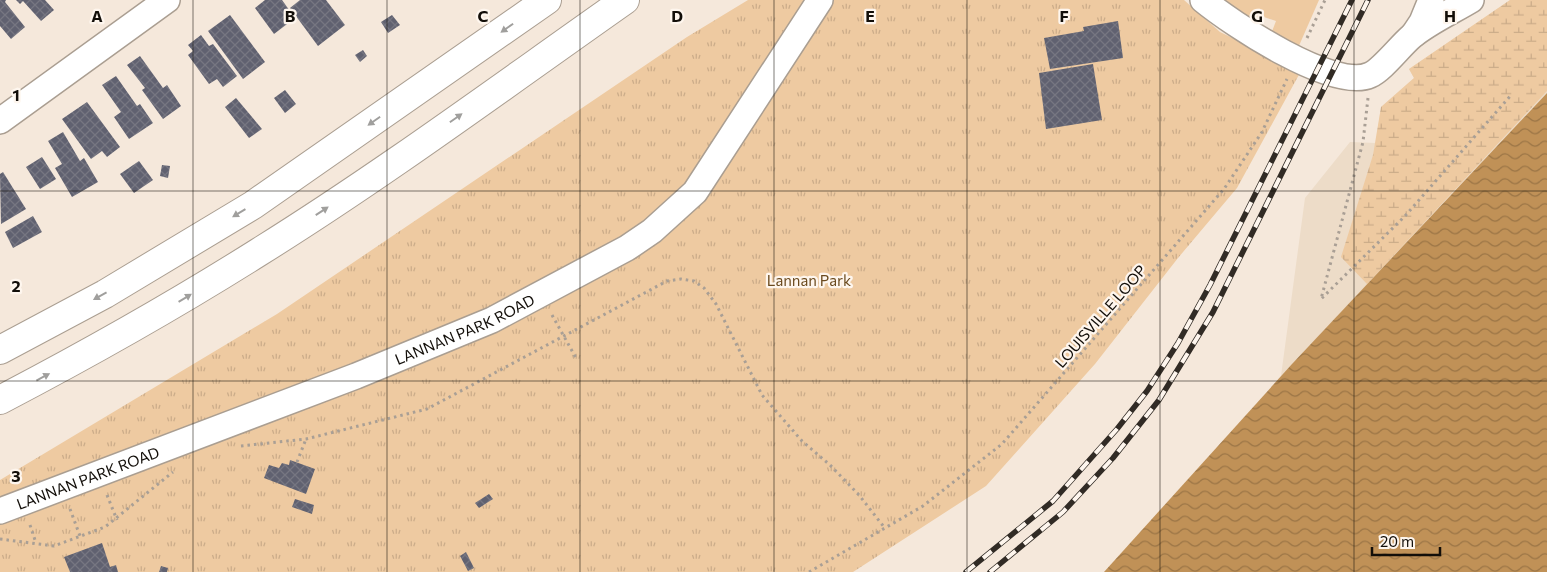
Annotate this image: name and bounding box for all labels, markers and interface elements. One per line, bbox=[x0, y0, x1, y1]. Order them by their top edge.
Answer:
text: A bbox=[91, 6, 103, 25]
text: B bbox=[285, 6, 296, 25]
text: C bbox=[478, 6, 489, 25]
text: D bbox=[671, 6, 683, 25]
text: E bbox=[865, 6, 875, 25]
text: F bbox=[1059, 6, 1069, 25]
text: G bbox=[1251, 6, 1263, 25]
text: H bbox=[1444, 6, 1456, 25]
one-way arrow bbox=[500, 23, 514, 33]
text: 1 bbox=[12, 85, 20, 104]
one-way arrow bbox=[449, 113, 463, 123]
one-way arrow bbox=[367, 116, 381, 126]
one-way arrow bbox=[316, 206, 329, 216]
one-way arrow bbox=[233, 208, 246, 217]
street label: LOUISVILLE LOOP bbox=[1051, 261, 1149, 371]
park label: Lannan Park bbox=[767, 271, 851, 289]
text: 2 bbox=[11, 276, 21, 295]
street label: LANNAN PARK ROAD bbox=[392, 290, 538, 368]
one-way arrow bbox=[94, 292, 107, 301]
one-way arrow bbox=[178, 293, 191, 302]
one-way arrow bbox=[36, 373, 50, 381]
street label: LANNAN PARK ROAD bbox=[14, 442, 162, 513]
text: 3 bbox=[11, 466, 21, 485]
scale bar bbox=[1372, 524, 1440, 556]
text: 20 m bbox=[1380, 532, 1414, 550]

